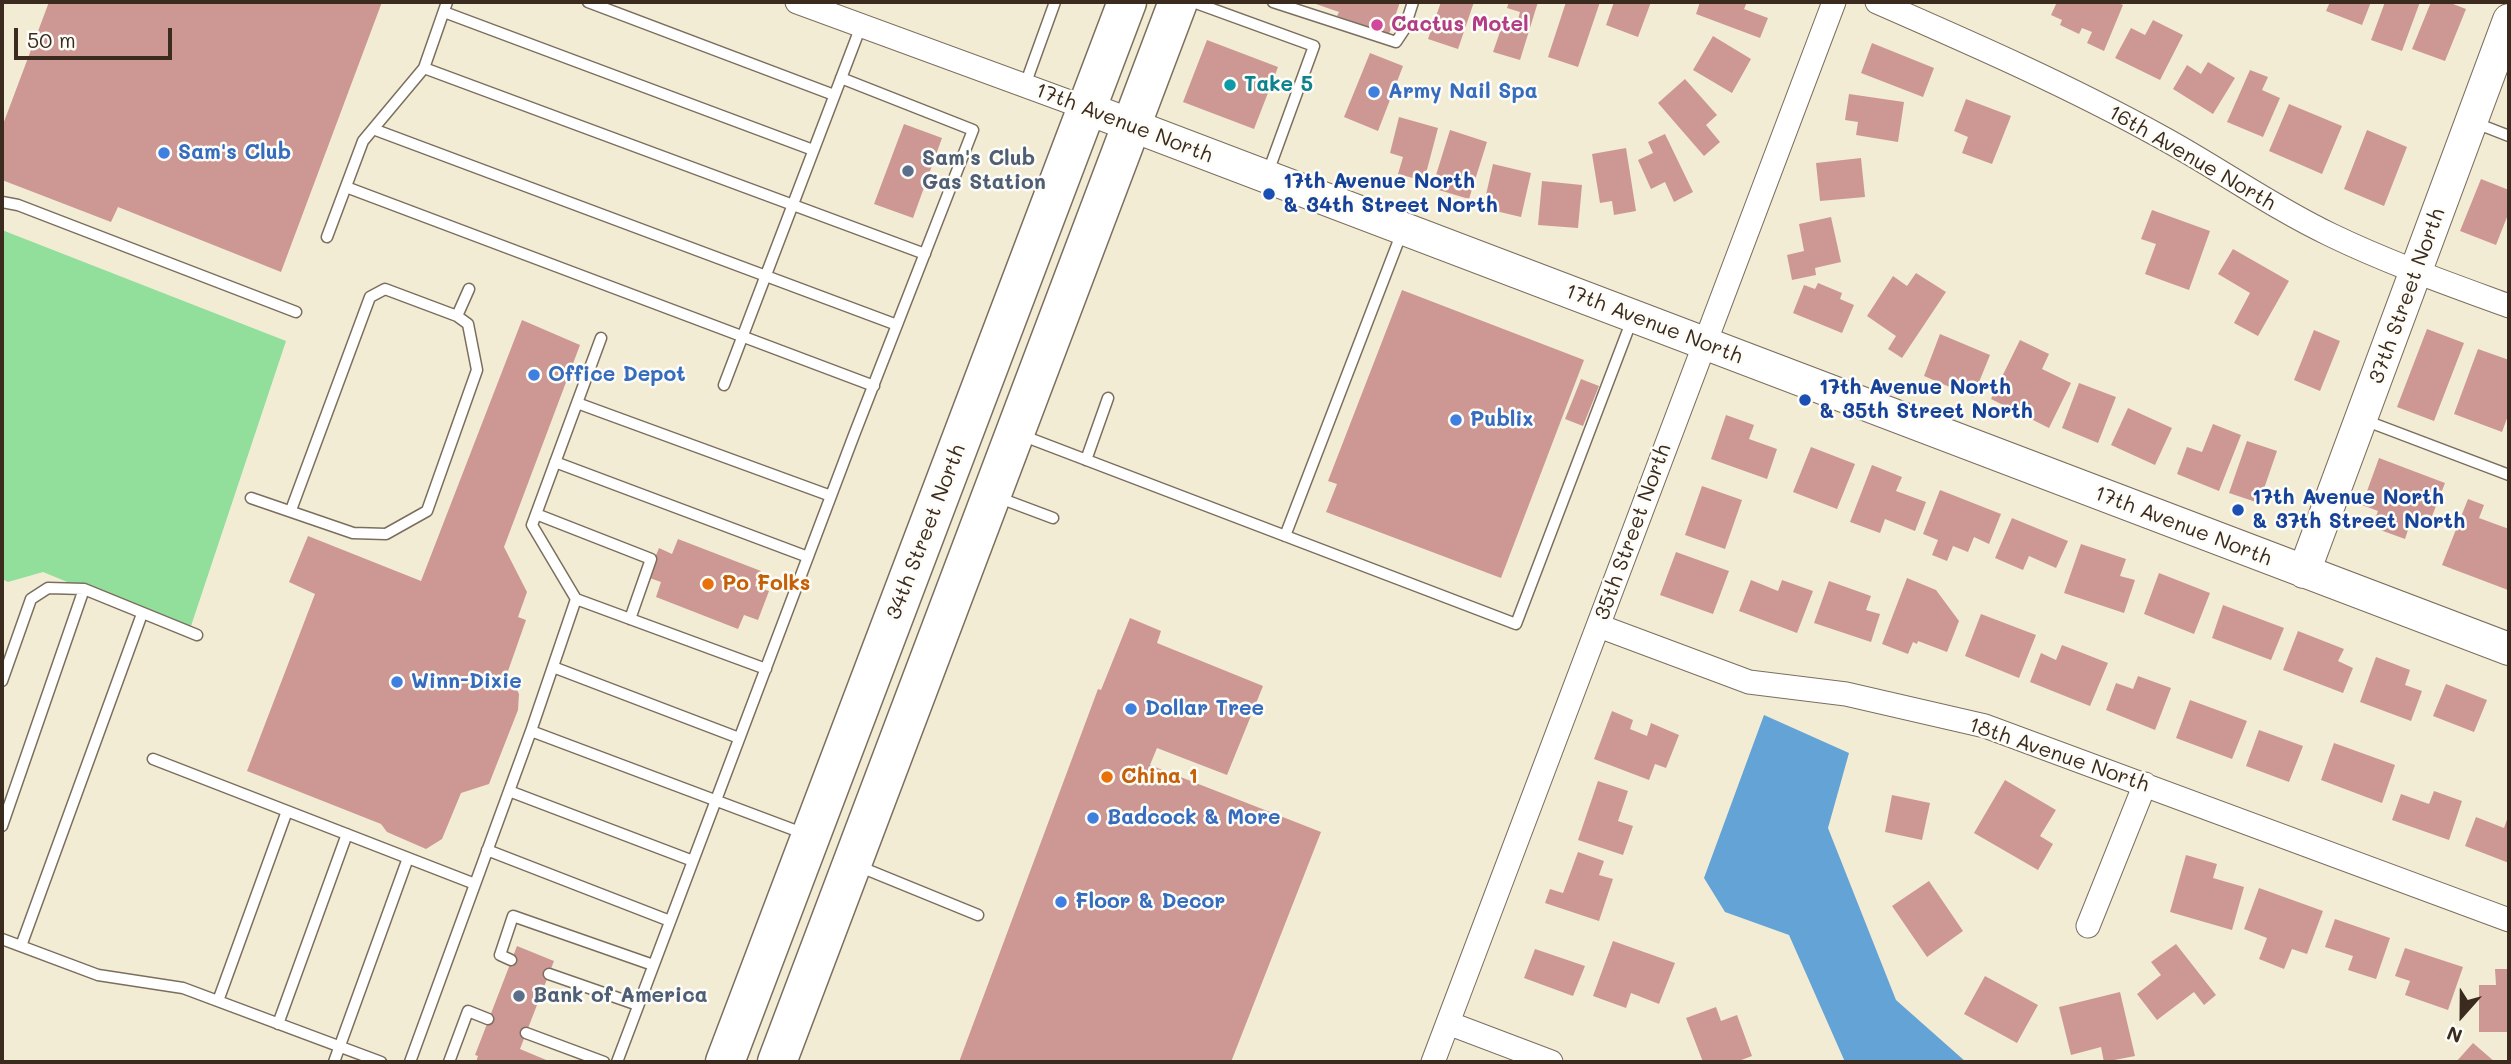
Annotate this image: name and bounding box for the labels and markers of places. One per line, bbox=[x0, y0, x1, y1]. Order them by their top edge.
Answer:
place label: Cactus Motel bbox=[1391, 12, 1529, 38]
marker: Cactus Motel bbox=[1369, 17, 1385, 33]
place label: Take 5 bbox=[1244, 72, 1313, 98]
marker: Take 5 bbox=[1222, 77, 1238, 93]
place label: Army Nail Spa bbox=[1388, 79, 1538, 105]
marker: Army Nail Spa bbox=[1366, 84, 1382, 100]
place label: Sam's Club bbox=[178, 140, 291, 166]
marker: Sam's Club bbox=[156, 145, 172, 161]
place label: Sam's Club Gas Station bbox=[922, 146, 1046, 196]
marker: Sam's Club Gas Station bbox=[900, 163, 916, 179]
place label: 17th Avenue North & 34th Street North bbox=[1283, 169, 1498, 219]
marker: 17th Avenue North & 34th Street North bbox=[1261, 186, 1277, 202]
place label: Office Depot bbox=[548, 362, 686, 388]
marker: Office Depot bbox=[526, 367, 542, 383]
place label: 17th Avenue North & 35th Street North bbox=[1819, 375, 2033, 425]
marker: 17th Avenue North & 35th Street North bbox=[1797, 392, 1813, 408]
place label: Publix bbox=[1470, 407, 1534, 433]
marker: Publix bbox=[1448, 412, 1464, 428]
place label: 17th Avenue North & 37th Street North bbox=[2252, 485, 2465, 535]
marker: 17th Avenue North & 37th Street North bbox=[2230, 502, 2246, 518]
place label: Po Folks bbox=[722, 571, 810, 597]
marker: Po Folks bbox=[700, 576, 716, 592]
place label: Winn-Dixie bbox=[411, 669, 522, 695]
marker: Winn-Dixie bbox=[389, 674, 405, 690]
place label: Dollar Tree bbox=[1145, 696, 1264, 722]
marker: Dollar Tree bbox=[1123, 701, 1139, 717]
place label: China 1 bbox=[1121, 764, 1198, 790]
marker: China 1 bbox=[1099, 769, 1115, 785]
place label: Badcock & More bbox=[1107, 805, 1281, 831]
marker: Badcock & More bbox=[1085, 810, 1101, 826]
place label: Floor & Decor bbox=[1075, 889, 1225, 915]
marker: Floor & Decor bbox=[1053, 894, 1069, 910]
place label: Bank of America bbox=[533, 983, 708, 1009]
marker: Bank of America bbox=[511, 988, 527, 1004]

